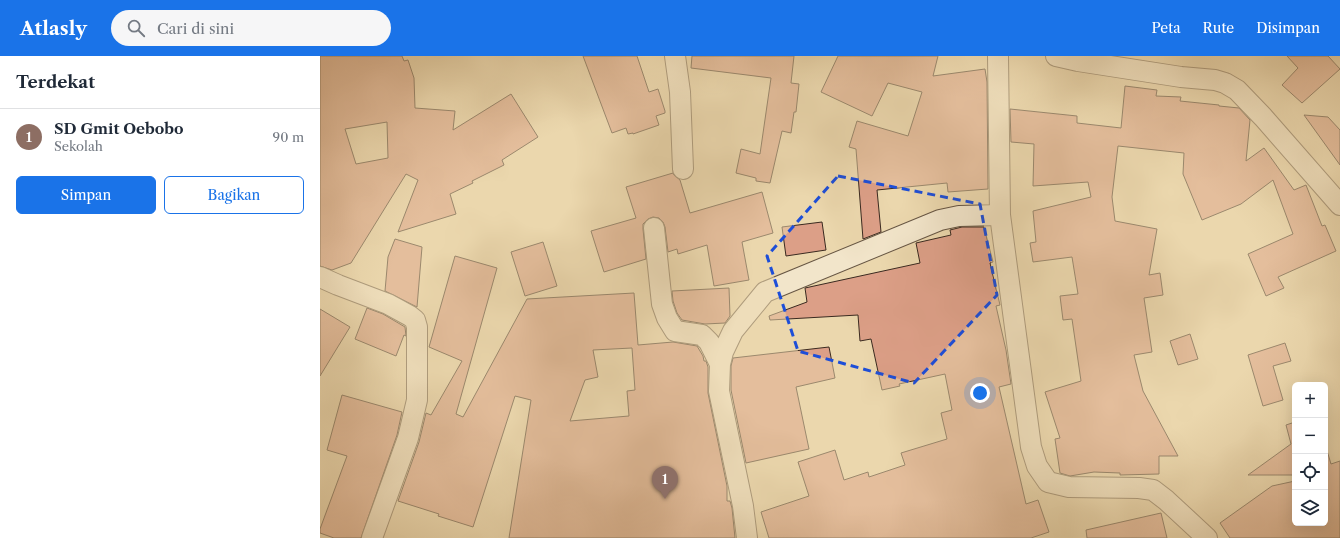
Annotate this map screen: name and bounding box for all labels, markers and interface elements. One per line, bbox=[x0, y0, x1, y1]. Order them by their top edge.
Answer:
search box bbox=[111, 10, 391, 46]
text: Atlasly bbox=[20, 17, 87, 40]
icon: search bbox=[125, 17, 147, 39]
text: Cari di sini bbox=[157, 19, 234, 38]
text: Peta bbox=[1151, 19, 1181, 37]
text: Rute bbox=[1203, 19, 1234, 37]
text: Disimpan bbox=[1256, 19, 1320, 37]
text: Terdekat bbox=[16, 72, 95, 92]
text: SD Gmit Oebobo bbox=[54, 119, 184, 138]
text: 1 bbox=[26, 129, 32, 145]
text: 90 m bbox=[273, 129, 304, 145]
text: Sekolah bbox=[54, 138, 103, 154]
button: Simpan bbox=[16, 176, 156, 214]
button: Bagikan bbox=[164, 176, 304, 214]
map controls bbox=[1292, 382, 1328, 526]
button: + bbox=[1292, 382, 1328, 418]
your location bbox=[970, 383, 990, 403]
button: − bbox=[1292, 418, 1328, 454]
button: locate bbox=[1292, 454, 1328, 490]
pin: 1 bbox=[652, 466, 678, 499]
button: layers bbox=[1292, 490, 1328, 526]

